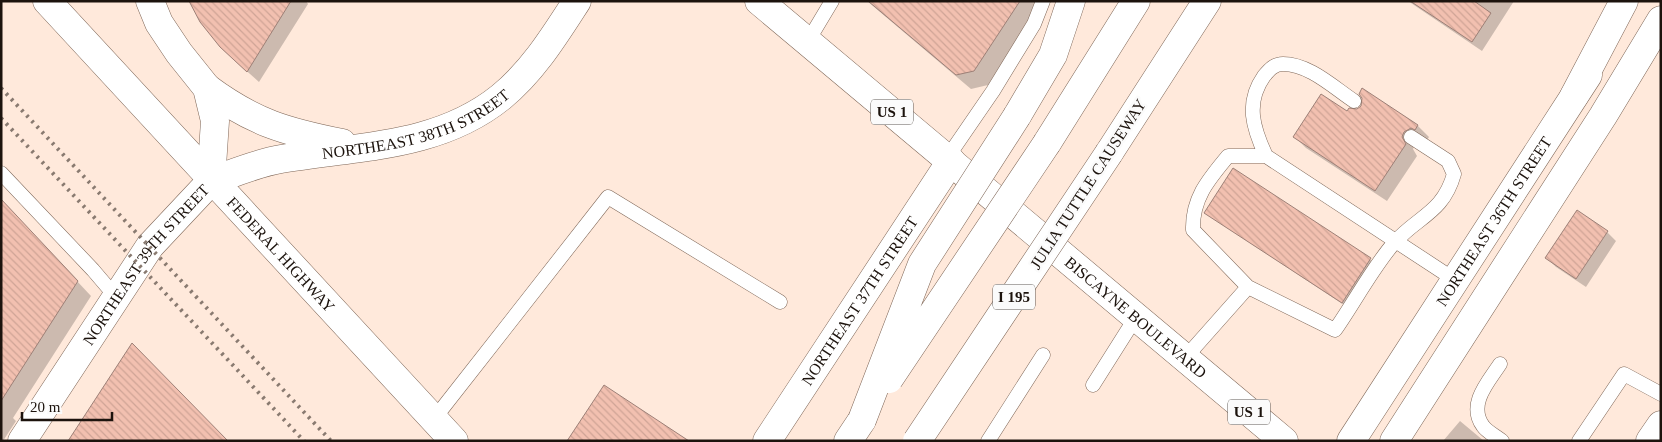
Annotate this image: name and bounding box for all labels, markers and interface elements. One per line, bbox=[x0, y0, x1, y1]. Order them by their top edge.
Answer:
street label: NORTHEAST 38TH STREET bbox=[321, 85, 513, 162]
street label: JULIA TUTTLE CAUSEWAY bbox=[1027, 96, 1150, 272]
road number: US 1 bbox=[871, 100, 913, 124]
street label: NORTHEAST 36TH STREET bbox=[1432, 133, 1554, 309]
street label: NORTHEAST 39TH STREET bbox=[79, 180, 212, 348]
street label: FEDERAL HIGHWAY bbox=[224, 193, 339, 316]
street label: NORTHEAST 37TH STREET bbox=[798, 213, 921, 388]
street label: BISCAYNE BOULEVARD bbox=[1062, 253, 1210, 381]
road number: I 195 bbox=[993, 284, 1035, 310]
scale bar bbox=[22, 390, 112, 422]
text: 20 m bbox=[30, 399, 61, 415]
road number: US 1 bbox=[1228, 400, 1270, 424]

